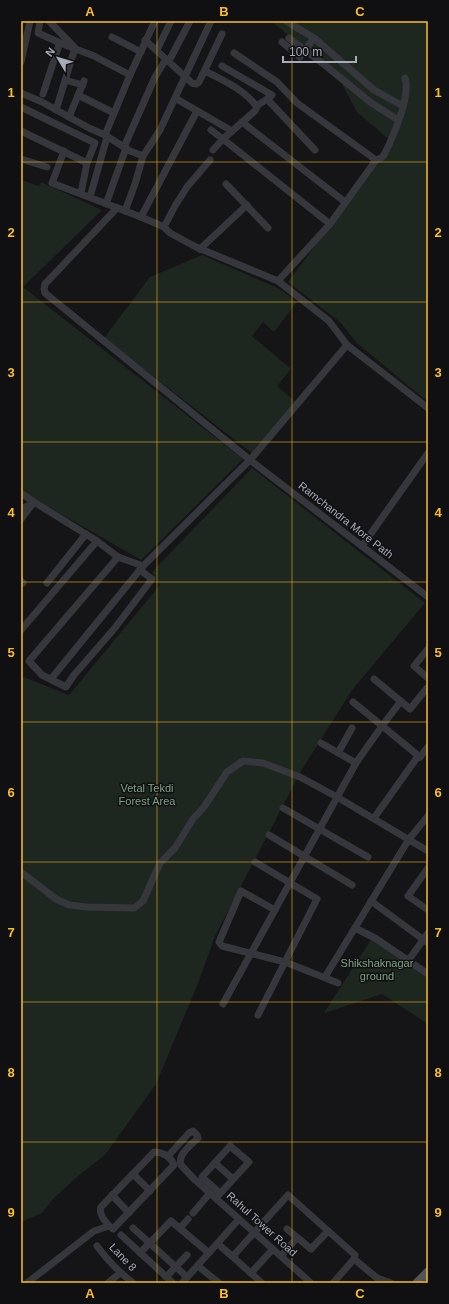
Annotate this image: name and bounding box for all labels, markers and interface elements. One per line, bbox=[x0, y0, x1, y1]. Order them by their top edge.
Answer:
text: A bbox=[85, 4, 95, 19]
text: B bbox=[219, 4, 229, 19]
text: C bbox=[355, 4, 365, 19]
north arrow bbox=[38, 38, 78, 78]
scale bar bbox=[283, 38, 356, 64]
text: N bbox=[43, 45, 57, 59]
text: 100 m bbox=[289, 45, 322, 59]
text: 1 bbox=[7, 85, 15, 100]
text: 1 bbox=[434, 85, 442, 100]
text: 2 bbox=[7, 225, 15, 240]
text: 2 bbox=[434, 225, 442, 240]
text: 3 bbox=[7, 365, 15, 380]
text: 3 bbox=[434, 365, 442, 380]
street label: Ramchandra More Path bbox=[296, 479, 396, 561]
text: 4 bbox=[7, 505, 15, 520]
text: 4 bbox=[434, 505, 442, 520]
text: 5 bbox=[7, 645, 15, 660]
text: 5 bbox=[434, 645, 442, 660]
park label: Vetal Tekdi Forest Area bbox=[119, 782, 176, 807]
text: 6 bbox=[7, 785, 15, 800]
text: 6 bbox=[434, 785, 442, 800]
text: 7 bbox=[7, 925, 15, 940]
text: 7 bbox=[434, 925, 442, 940]
park label: Shikshaknagar ground bbox=[341, 957, 414, 982]
text: 8 bbox=[7, 1065, 15, 1080]
text: 8 bbox=[434, 1065, 442, 1080]
street label: Rahul Tower Road bbox=[224, 1189, 300, 1259]
text: 9 bbox=[7, 1205, 15, 1220]
text: 9 bbox=[434, 1205, 442, 1220]
street label: Lane 8 bbox=[107, 1241, 139, 1273]
text: A bbox=[85, 1286, 95, 1301]
text: B bbox=[219, 1286, 229, 1301]
text: C bbox=[355, 1286, 365, 1301]

